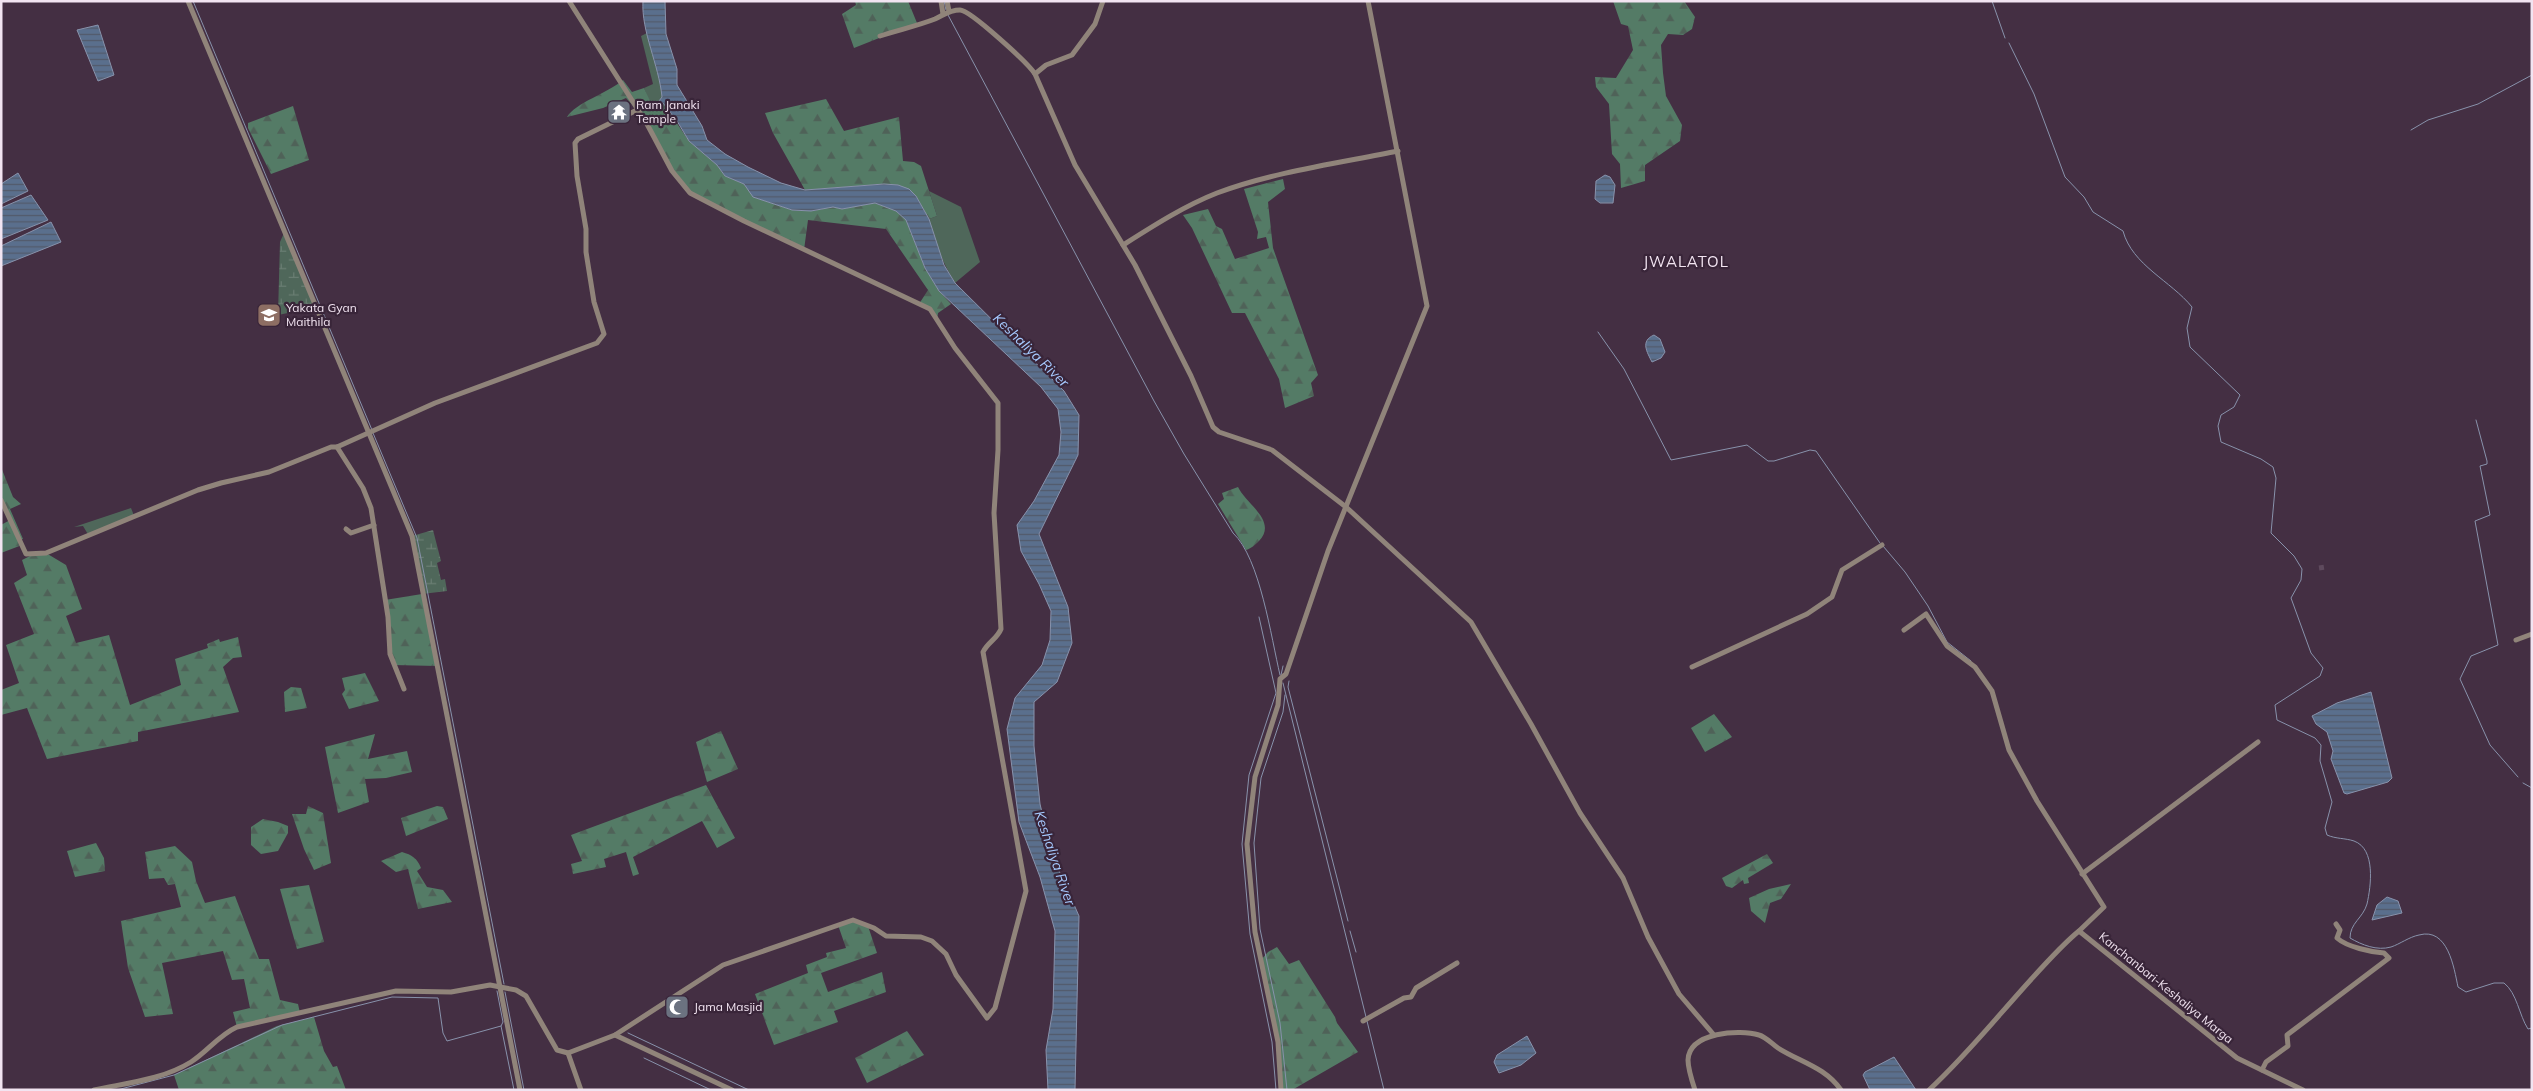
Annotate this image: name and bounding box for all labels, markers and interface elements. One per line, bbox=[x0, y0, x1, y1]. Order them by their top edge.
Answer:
place label: Ram Janaki Temple bbox=[636, 97, 700, 126]
temple icon: Ram Janaki Temple bbox=[606, 99, 632, 125]
district label: JWALATOL bbox=[1643, 252, 1729, 271]
place label: Yakata Gyan Maithila bbox=[285, 300, 357, 329]
school or university icon: Yakata Gyan Maithila bbox=[256, 302, 282, 328]
water label: Keshaliya River bbox=[989, 309, 1073, 391]
water label: Keshaliya River bbox=[1030, 808, 1080, 909]
street label: Kanchanbari-Keshaliya Marga bbox=[2096, 929, 2237, 1046]
mosque icon: Jama Masjid bbox=[664, 994, 690, 1020]
place label: Jama Masjid bbox=[694, 999, 762, 1014]

